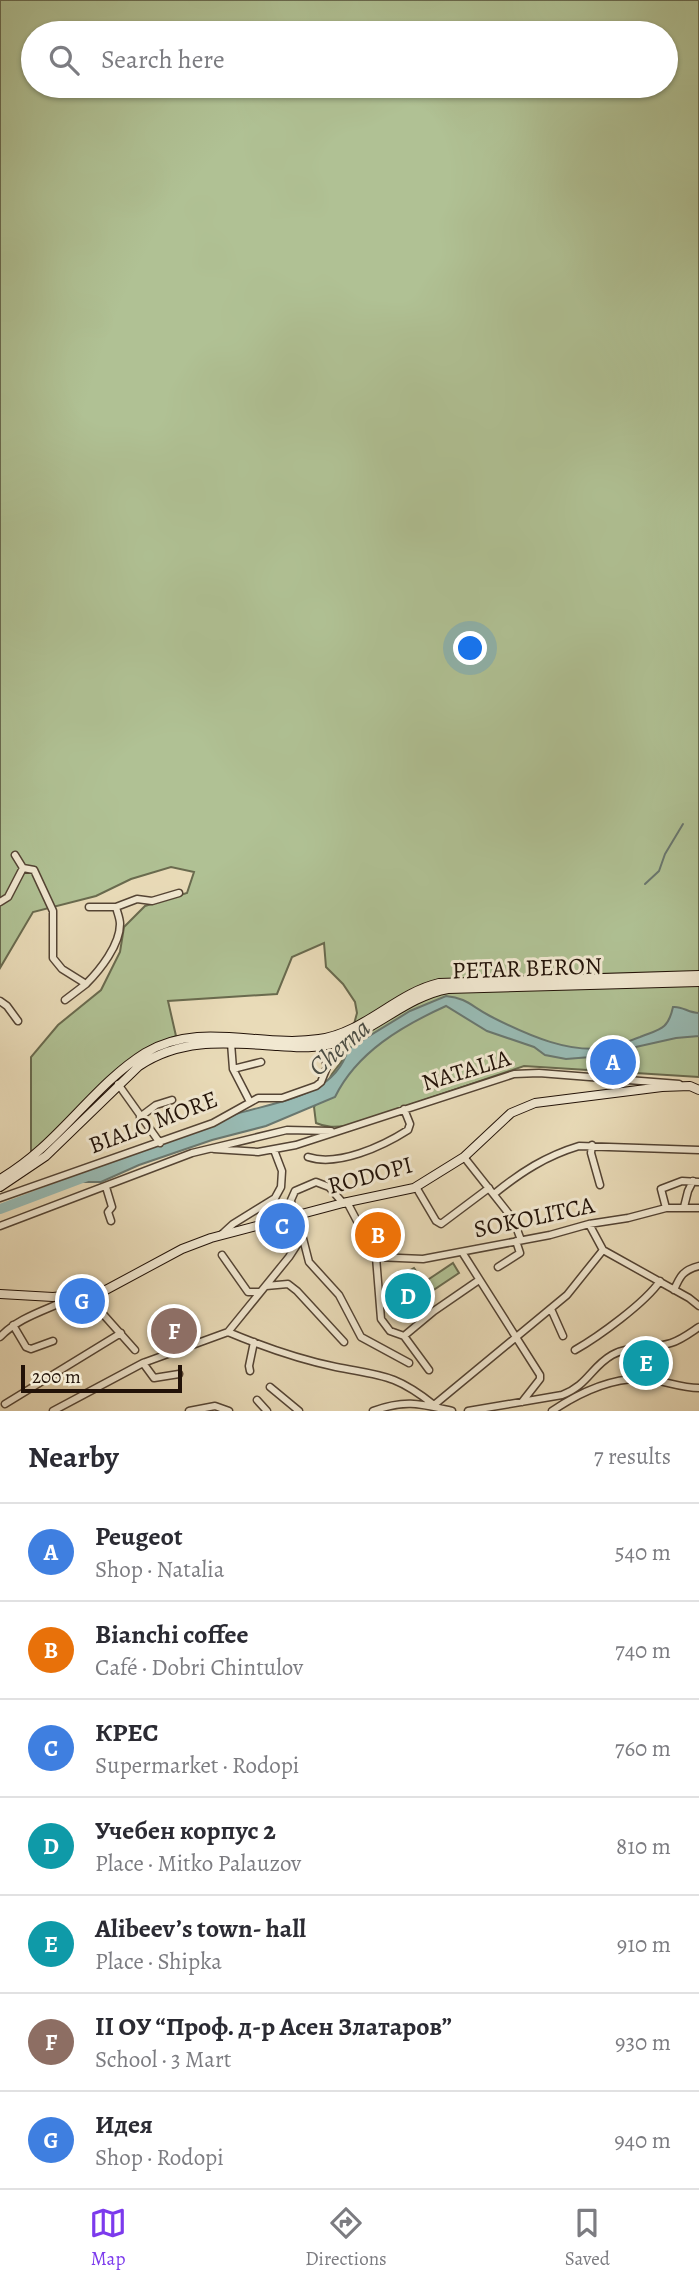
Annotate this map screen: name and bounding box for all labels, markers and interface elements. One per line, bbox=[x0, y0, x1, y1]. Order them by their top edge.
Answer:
search box bbox=[21, 21, 678, 98]
icon: search bbox=[45, 41, 83, 79]
text: Search here bbox=[101, 42, 225, 77]
your location bbox=[453, 631, 487, 665]
street label: PETAR BERON bbox=[451, 949, 603, 987]
water label: Cherna bbox=[301, 1011, 378, 1084]
pin: A bbox=[590, 1036, 636, 1088]
street label: NATALIA bbox=[418, 1041, 515, 1099]
street label: BIALO MORE bbox=[84, 1083, 222, 1161]
street label: RODOPI bbox=[324, 1148, 416, 1202]
street label: SOKOLITCA bbox=[471, 1188, 598, 1245]
pin: C bbox=[259, 1200, 305, 1252]
pin: B bbox=[355, 1209, 401, 1261]
pin: D bbox=[385, 1270, 431, 1322]
pin: G bbox=[59, 1275, 105, 1327]
pin: F bbox=[151, 1305, 197, 1357]
pin: E bbox=[623, 1337, 669, 1389]
scale bar bbox=[21, 1362, 182, 1394]
text: 200 m bbox=[32, 1364, 81, 1390]
text: Nearby bbox=[28, 1437, 119, 1477]
text: 7 results bbox=[594, 1441, 671, 1472]
text: Peugeot bbox=[95, 1519, 183, 1554]
text: A bbox=[44, 1537, 58, 1568]
text: 540 m bbox=[615, 1537, 671, 1568]
text: Shop · Natalia bbox=[95, 1554, 224, 1585]
text: Bianchi coffee bbox=[95, 1617, 249, 1652]
text: B bbox=[44, 1635, 58, 1666]
text: 740 m bbox=[615, 1635, 671, 1666]
text: Café · Dobri Chintulov bbox=[95, 1652, 303, 1683]
text: КРЕС bbox=[95, 1715, 159, 1750]
text: C bbox=[44, 1733, 58, 1764]
text: 760 m bbox=[615, 1733, 671, 1764]
text: Supermarket · Rodopi bbox=[95, 1750, 299, 1781]
text: Учебен корпус 2 bbox=[95, 1813, 276, 1848]
text: D bbox=[43, 1831, 59, 1862]
text: 810 m bbox=[616, 1831, 671, 1862]
text: Place · Mitko Palauzov bbox=[95, 1848, 301, 1879]
text: Alibeev’s town- hall bbox=[95, 1911, 306, 1946]
text: E bbox=[44, 1929, 58, 1960]
text: 910 m bbox=[617, 1929, 671, 1960]
text: Place · Shipka bbox=[95, 1946, 222, 1977]
text: II ОУ “Проф. д-р Асен Златаров” bbox=[95, 2009, 452, 2044]
text: F bbox=[45, 2027, 57, 2058]
text: 930 m bbox=[615, 2027, 671, 2058]
text: School · 3 Mart bbox=[95, 2044, 231, 2075]
text: Идея bbox=[95, 2107, 153, 2142]
text: G bbox=[43, 2125, 59, 2156]
text: 940 m bbox=[614, 2125, 671, 2156]
text: Shop · Rodopi bbox=[95, 2142, 224, 2173]
tab: Map bbox=[89, 2204, 127, 2272]
tab: Directions bbox=[305, 2204, 387, 2272]
tab: Saved bbox=[565, 2204, 610, 2272]

